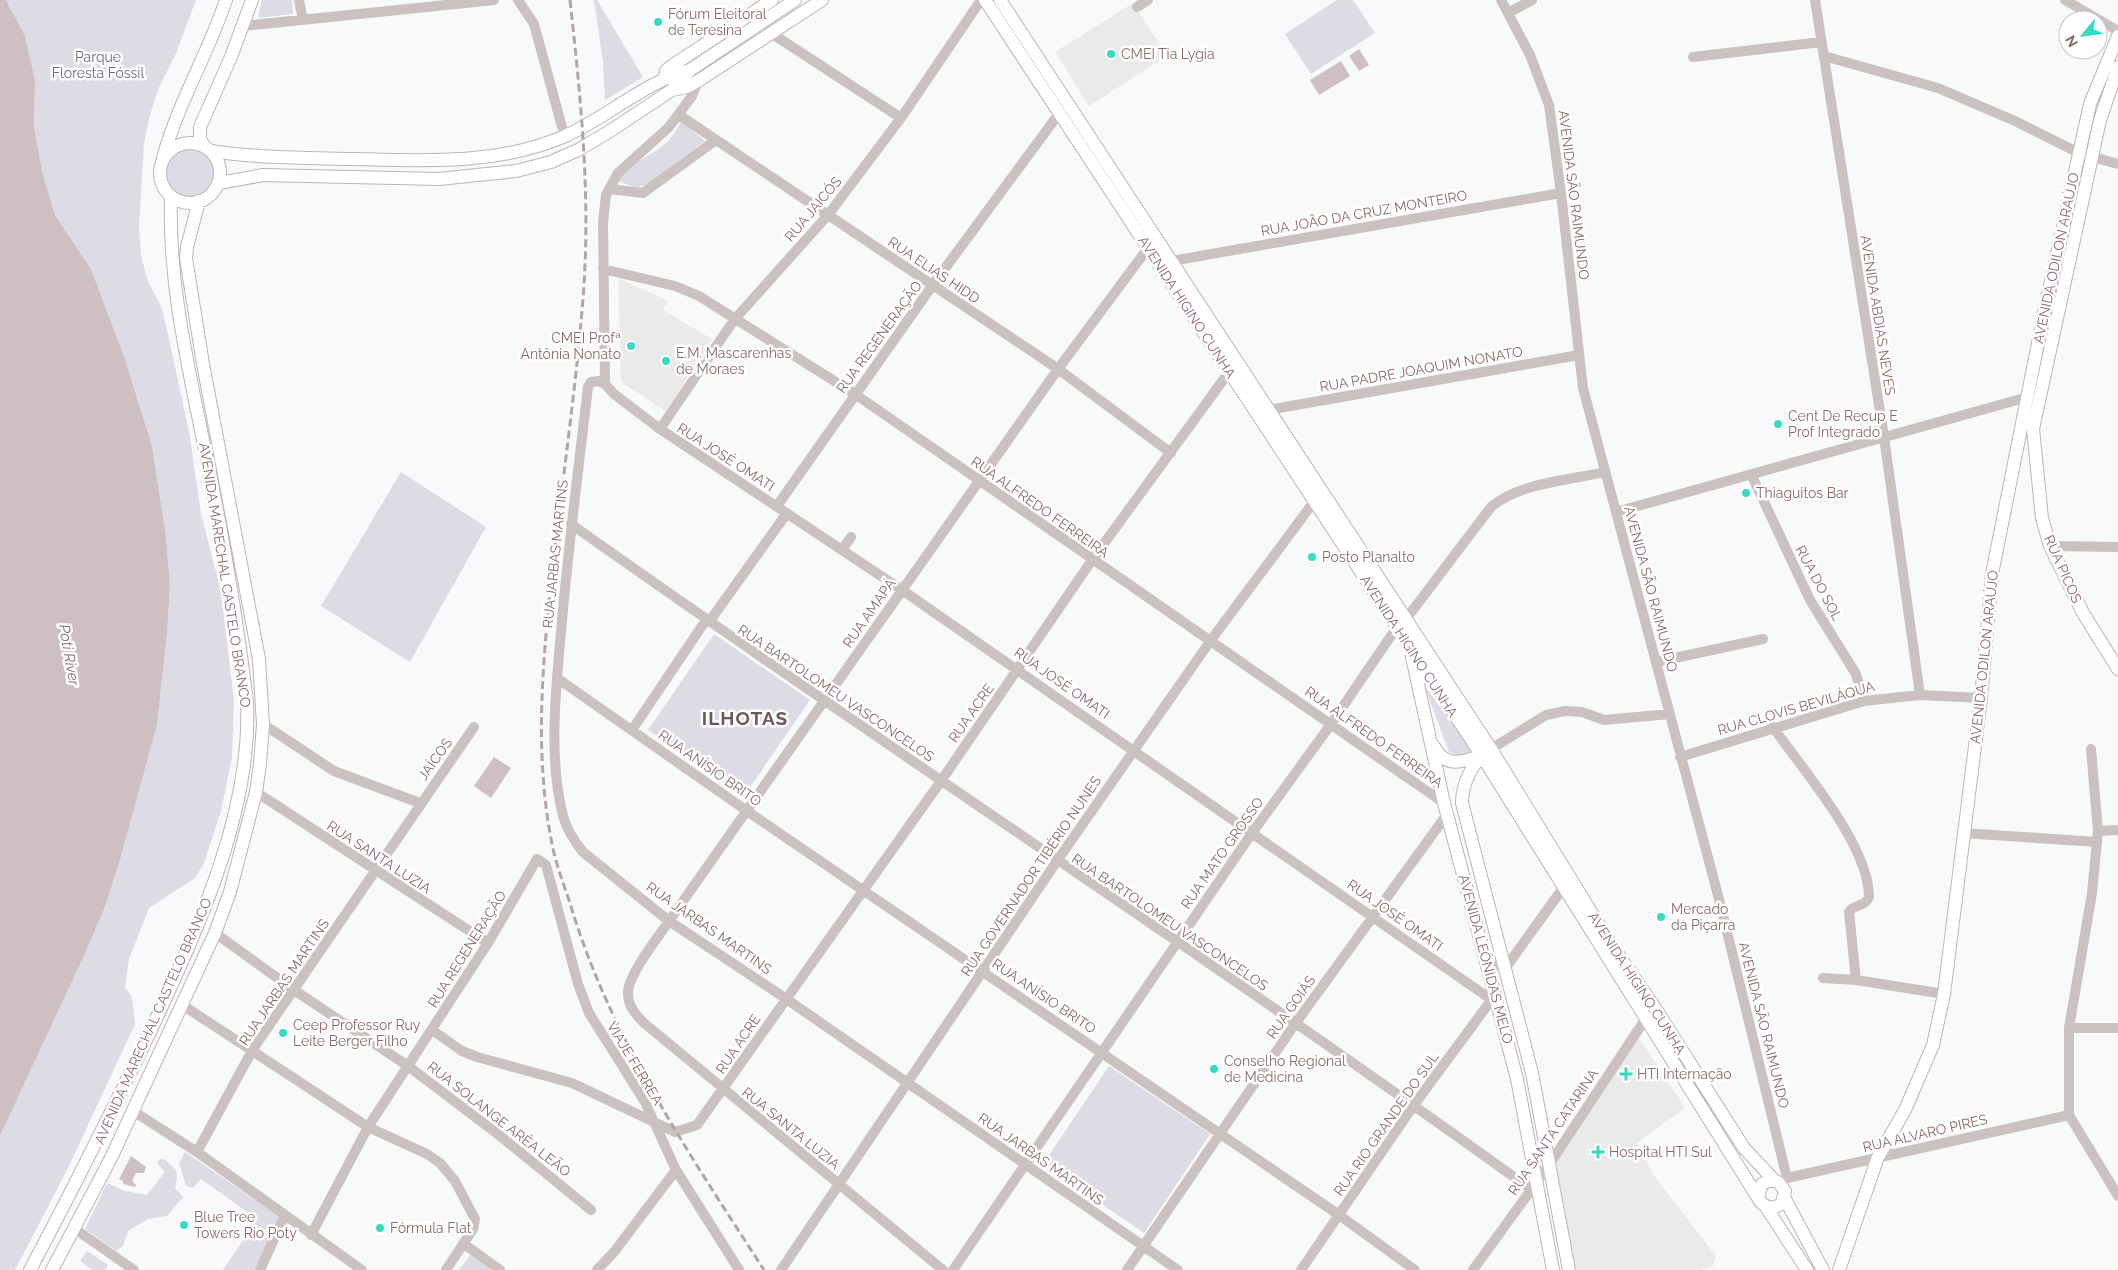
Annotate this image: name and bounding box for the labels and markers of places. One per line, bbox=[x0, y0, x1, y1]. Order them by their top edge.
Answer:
place label: Fórum Eleitoral de Teresina bbox=[668, 6, 767, 38]
marker: Fórum Eleitoral de Teresina bbox=[652, 16, 664, 28]
place label: CMEI Tia Lygia bbox=[1121, 46, 1215, 62]
marker: CMEI Tia Lygia bbox=[1105, 48, 1117, 60]
place label: CMEI Profª Antônia Nonato bbox=[520, 330, 621, 362]
marker: CMEI Profª Antônia Nonato bbox=[625, 340, 637, 352]
place label: E.M. Mascarenhas de Moraes bbox=[676, 345, 791, 377]
marker: E.M. Mascarenhas de Moraes bbox=[660, 355, 672, 367]
place label: Cent De Recup E Prof Integrado bbox=[1788, 408, 1898, 440]
marker: Cent De Recup E Prof Integrado bbox=[1772, 418, 1784, 430]
place label: Thiaguitos Bar bbox=[1756, 485, 1849, 501]
marker: Thiaguitos Bar bbox=[1740, 487, 1752, 499]
place label: Posto Planalto bbox=[1322, 549, 1415, 565]
marker: Posto Planalto bbox=[1306, 551, 1318, 563]
place label: Mercado da Piçarra bbox=[1671, 901, 1735, 933]
marker: Mercado da Piçarra bbox=[1655, 911, 1667, 923]
place label: Ceep Professor Ruy Leite Berger Filho bbox=[293, 1017, 421, 1049]
marker: Ceep Professor Ruy Leite Berger Filho bbox=[277, 1027, 289, 1039]
place label: Conselho Regional de Medicina bbox=[1224, 1053, 1346, 1085]
marker: Conselho Regional de Medicina bbox=[1208, 1063, 1220, 1075]
place label: HTI Internação bbox=[1637, 1066, 1732, 1082]
marker: HTI Internação bbox=[1619, 1067, 1633, 1081]
place label: Hospital HTI Sul bbox=[1609, 1144, 1712, 1160]
marker: Hospital HTI Sul bbox=[1591, 1145, 1605, 1159]
place label: Blue Tree Towers Rio Poty bbox=[194, 1209, 297, 1241]
marker: Blue Tree Towers Rio Poty bbox=[178, 1219, 190, 1231]
place label: Fórmula Flat bbox=[390, 1220, 472, 1236]
marker: Fórmula Flat bbox=[374, 1222, 386, 1234]

